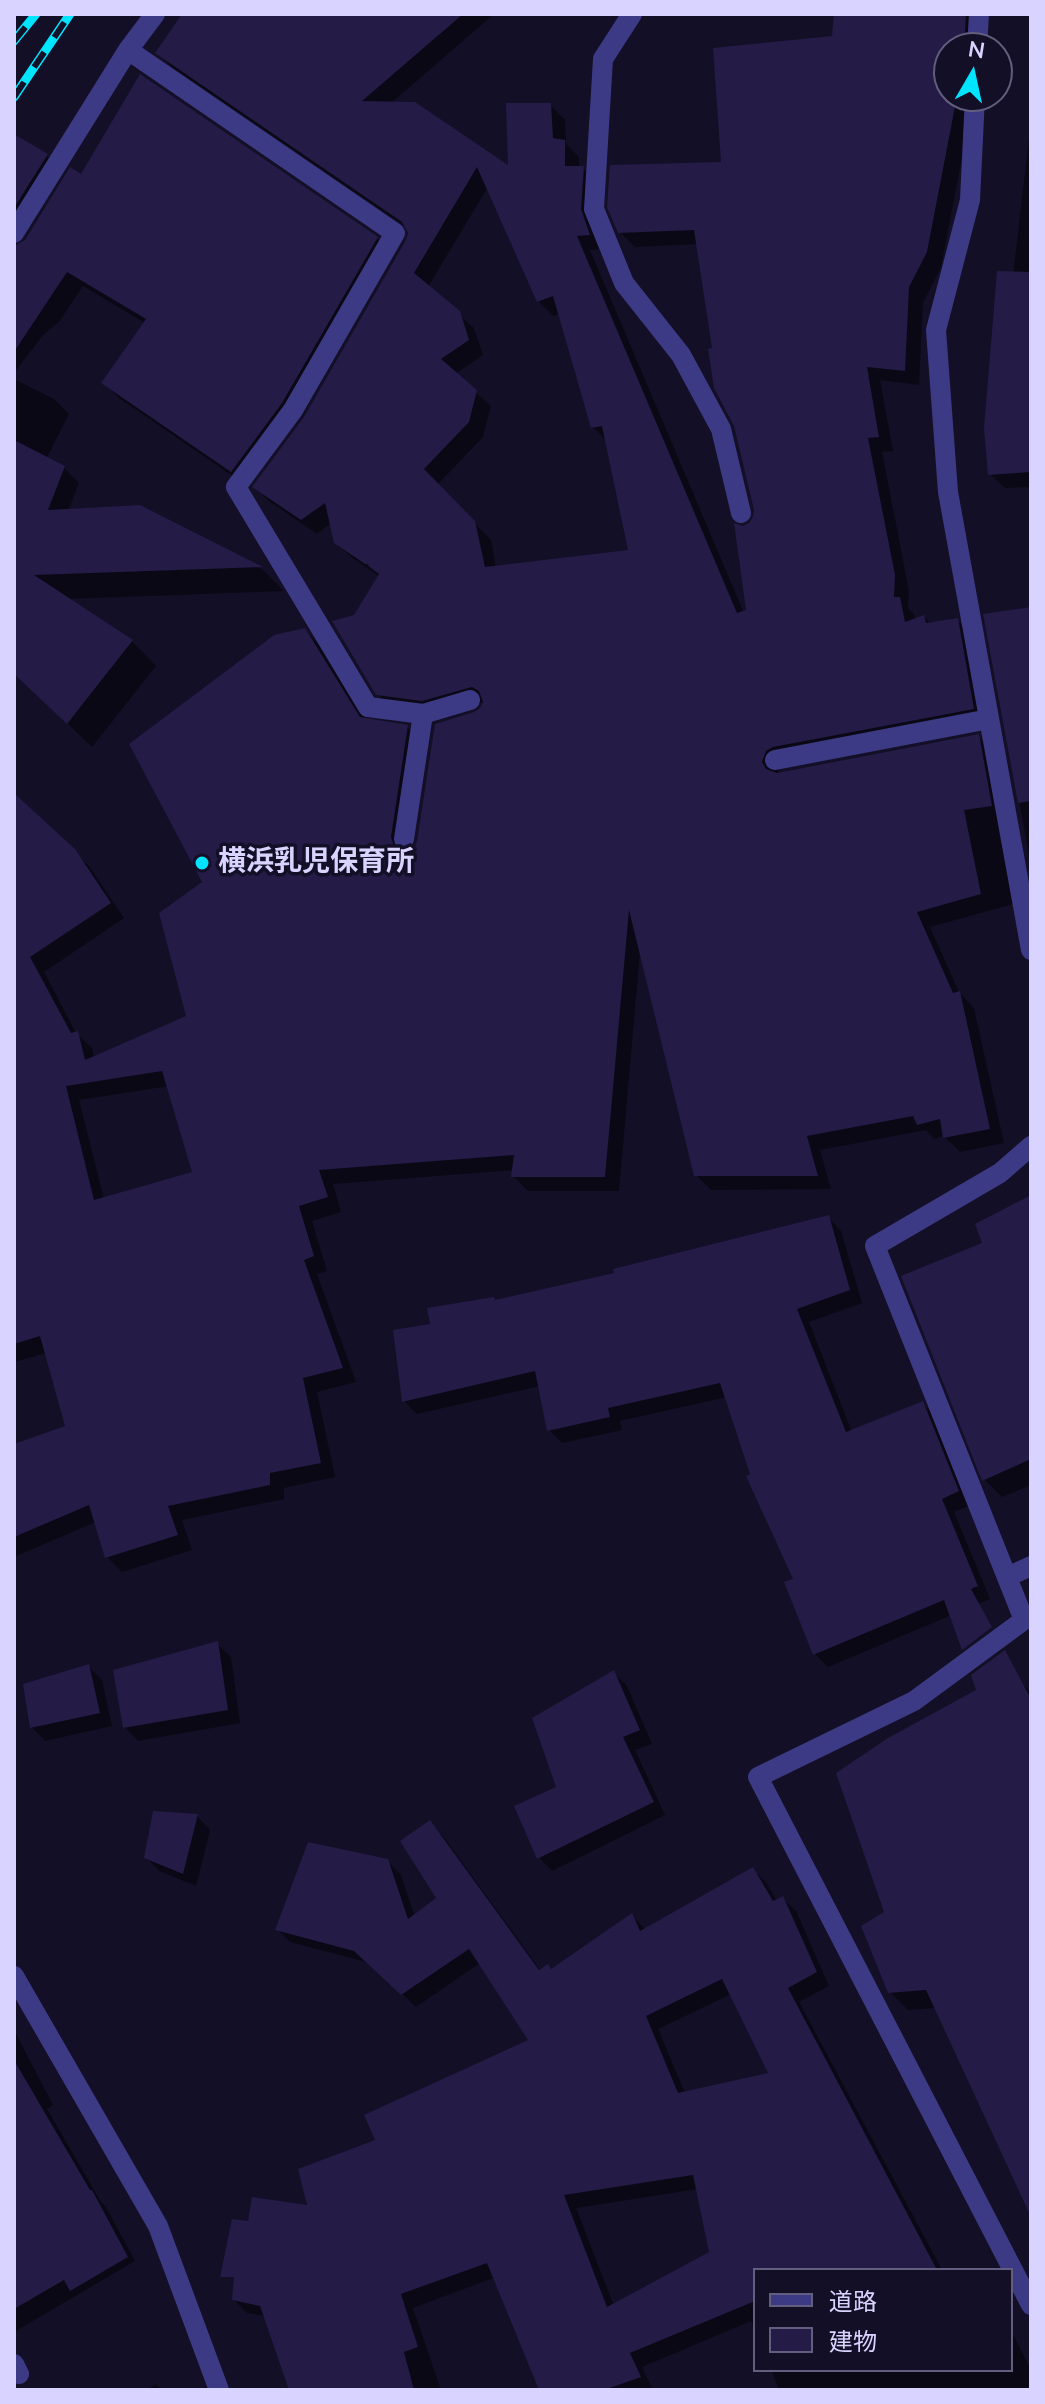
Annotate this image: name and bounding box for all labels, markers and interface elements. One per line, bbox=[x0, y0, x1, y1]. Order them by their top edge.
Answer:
north arrow bbox=[933, 32, 1013, 112]
text: N bbox=[966, 34, 987, 66]
place label: 横浜乳児保育所 bbox=[218, 846, 414, 880]
marker: 横浜乳児保育所 bbox=[193, 854, 211, 872]
legend bbox=[753, 2268, 1013, 2372]
text: 道路 bbox=[829, 2286, 877, 2318]
text: 建物 bbox=[829, 2326, 877, 2358]

